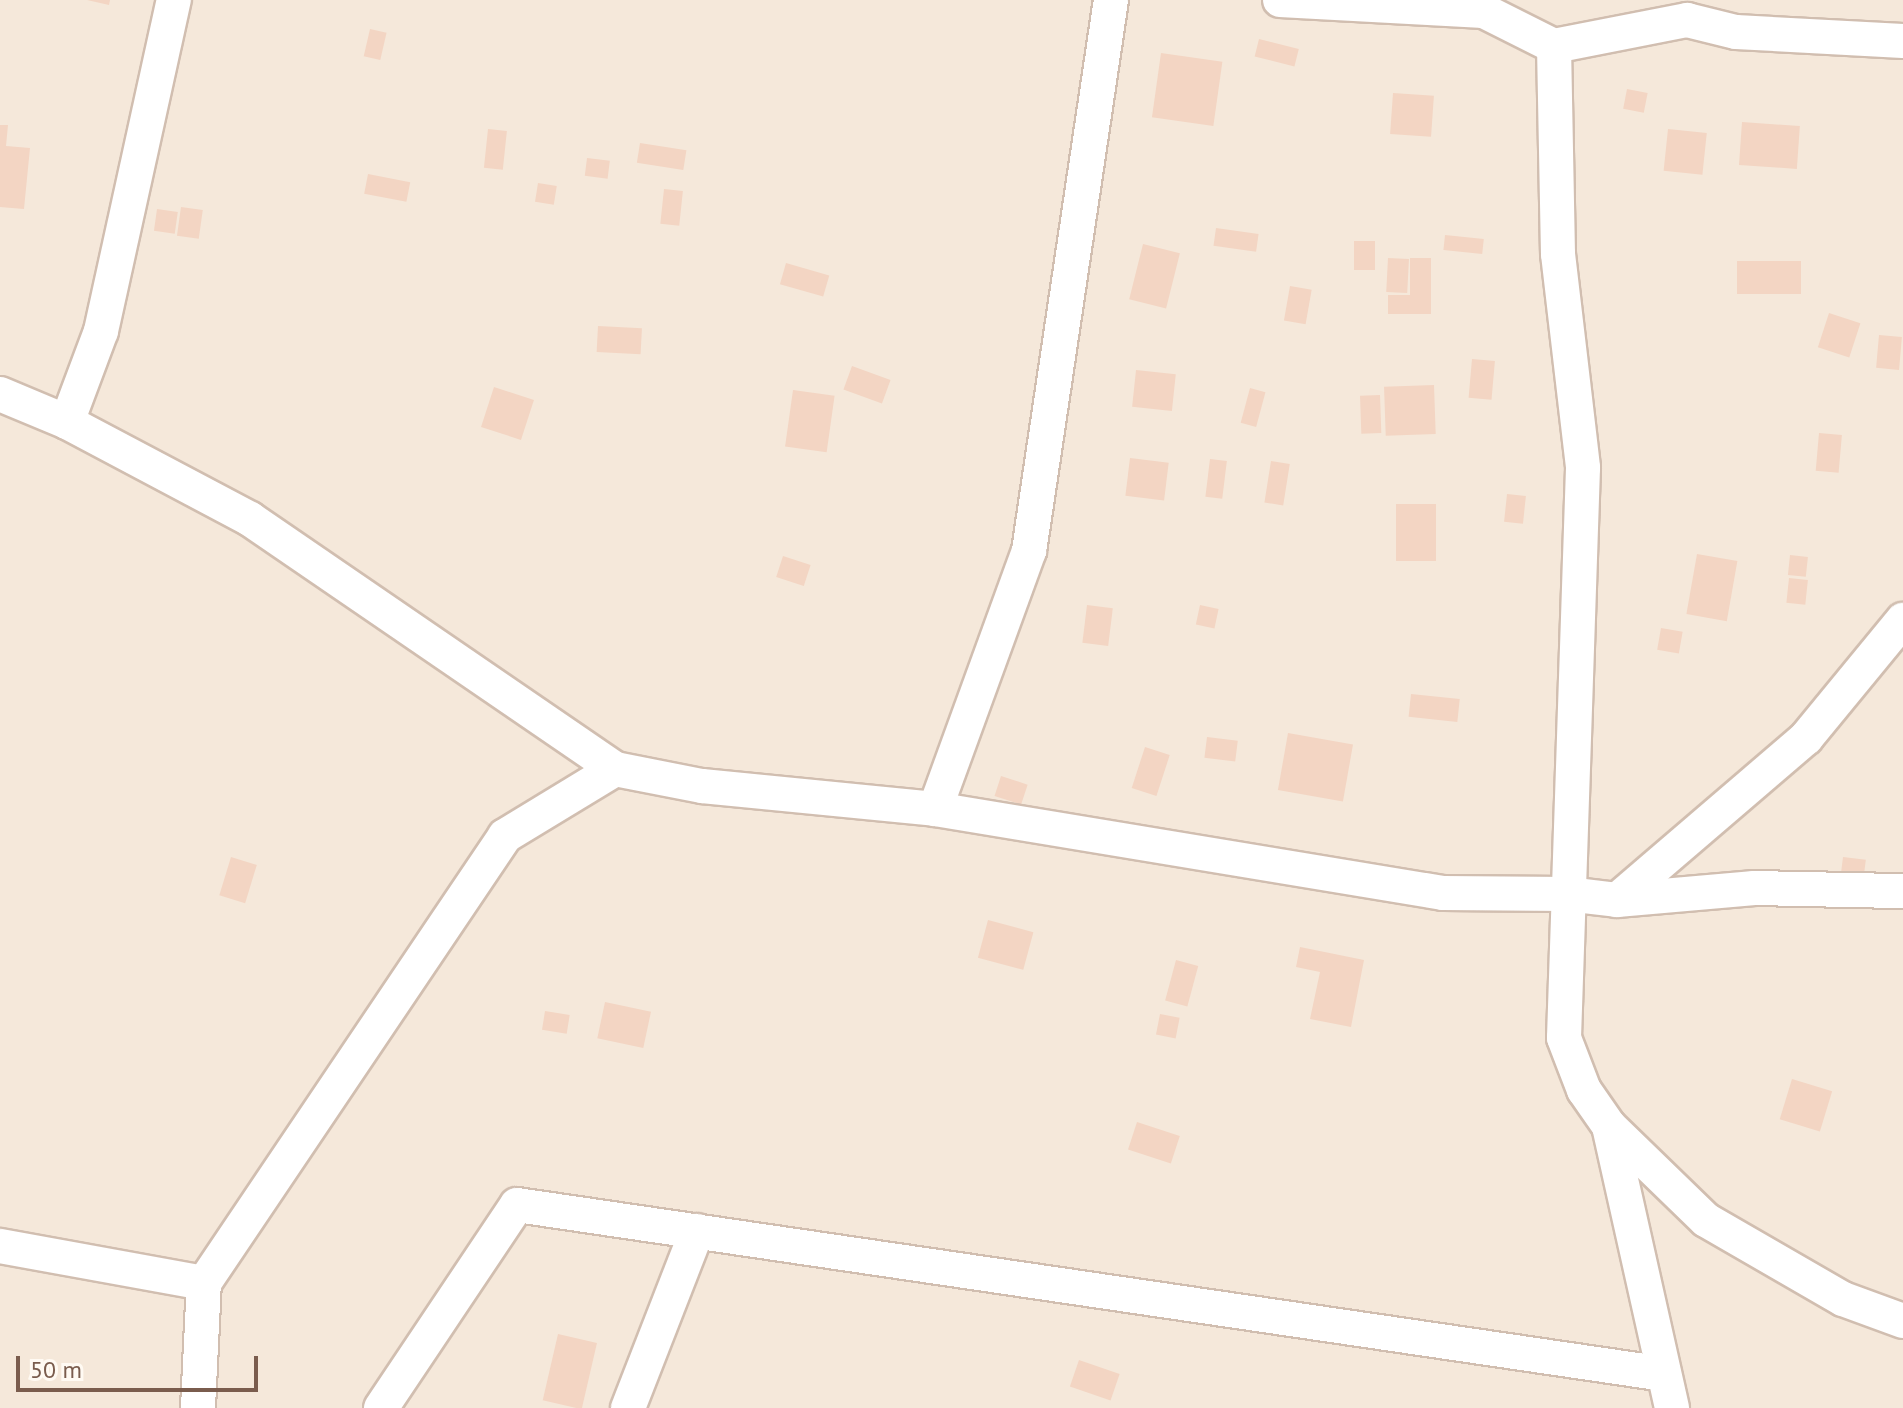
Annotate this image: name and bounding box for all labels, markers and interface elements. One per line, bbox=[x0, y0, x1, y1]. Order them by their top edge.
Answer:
scale bar bbox=[20, 1340, 262, 1390]
text: 50 m bbox=[30, 1354, 82, 1385]

